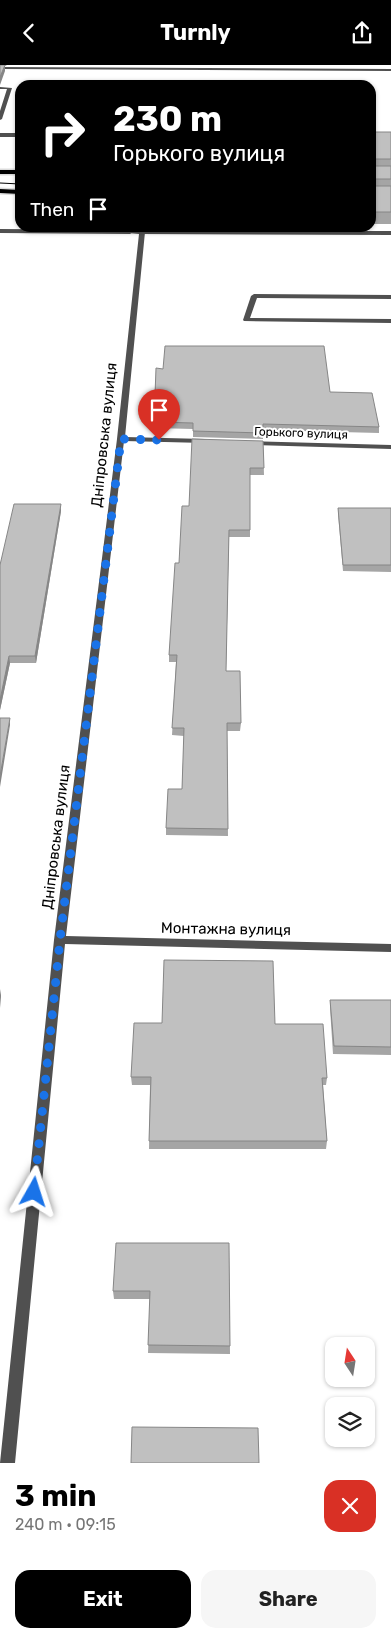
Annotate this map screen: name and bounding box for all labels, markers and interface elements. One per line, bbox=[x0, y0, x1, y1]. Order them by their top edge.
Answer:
icon: back bbox=[15, 19, 43, 47]
text: Turnly bbox=[160, 19, 231, 46]
icon: share bbox=[348, 19, 376, 47]
text: 230 m bbox=[113, 98, 222, 140]
icon: right bbox=[30, 100, 95, 165]
text: Горького вулиця bbox=[113, 140, 285, 167]
icon: arrive bbox=[84, 195, 112, 223]
text: Then bbox=[30, 198, 74, 221]
street label: Дніпровська вулиця bbox=[87, 362, 121, 508]
pin bbox=[138, 389, 180, 440]
icon: arrive bbox=[145, 396, 173, 424]
street label: Горького вулиця bbox=[254, 424, 348, 442]
street label: Дніпровська вулиця bbox=[38, 764, 74, 910]
street label: Монтажна вулиця bbox=[161, 919, 291, 939]
position arrow bbox=[7, 1165, 59, 1217]
north arrow bbox=[325, 1337, 375, 1387]
map controls bbox=[325, 1337, 375, 1447]
button: layers bbox=[325, 1397, 375, 1447]
text: 3 min bbox=[15, 1478, 97, 1514]
button: close bbox=[324, 1480, 376, 1532]
text: 240 m · 09:15 bbox=[15, 1515, 116, 1534]
button: Exit bbox=[15, 1570, 191, 1628]
button: Share bbox=[201, 1570, 376, 1628]

